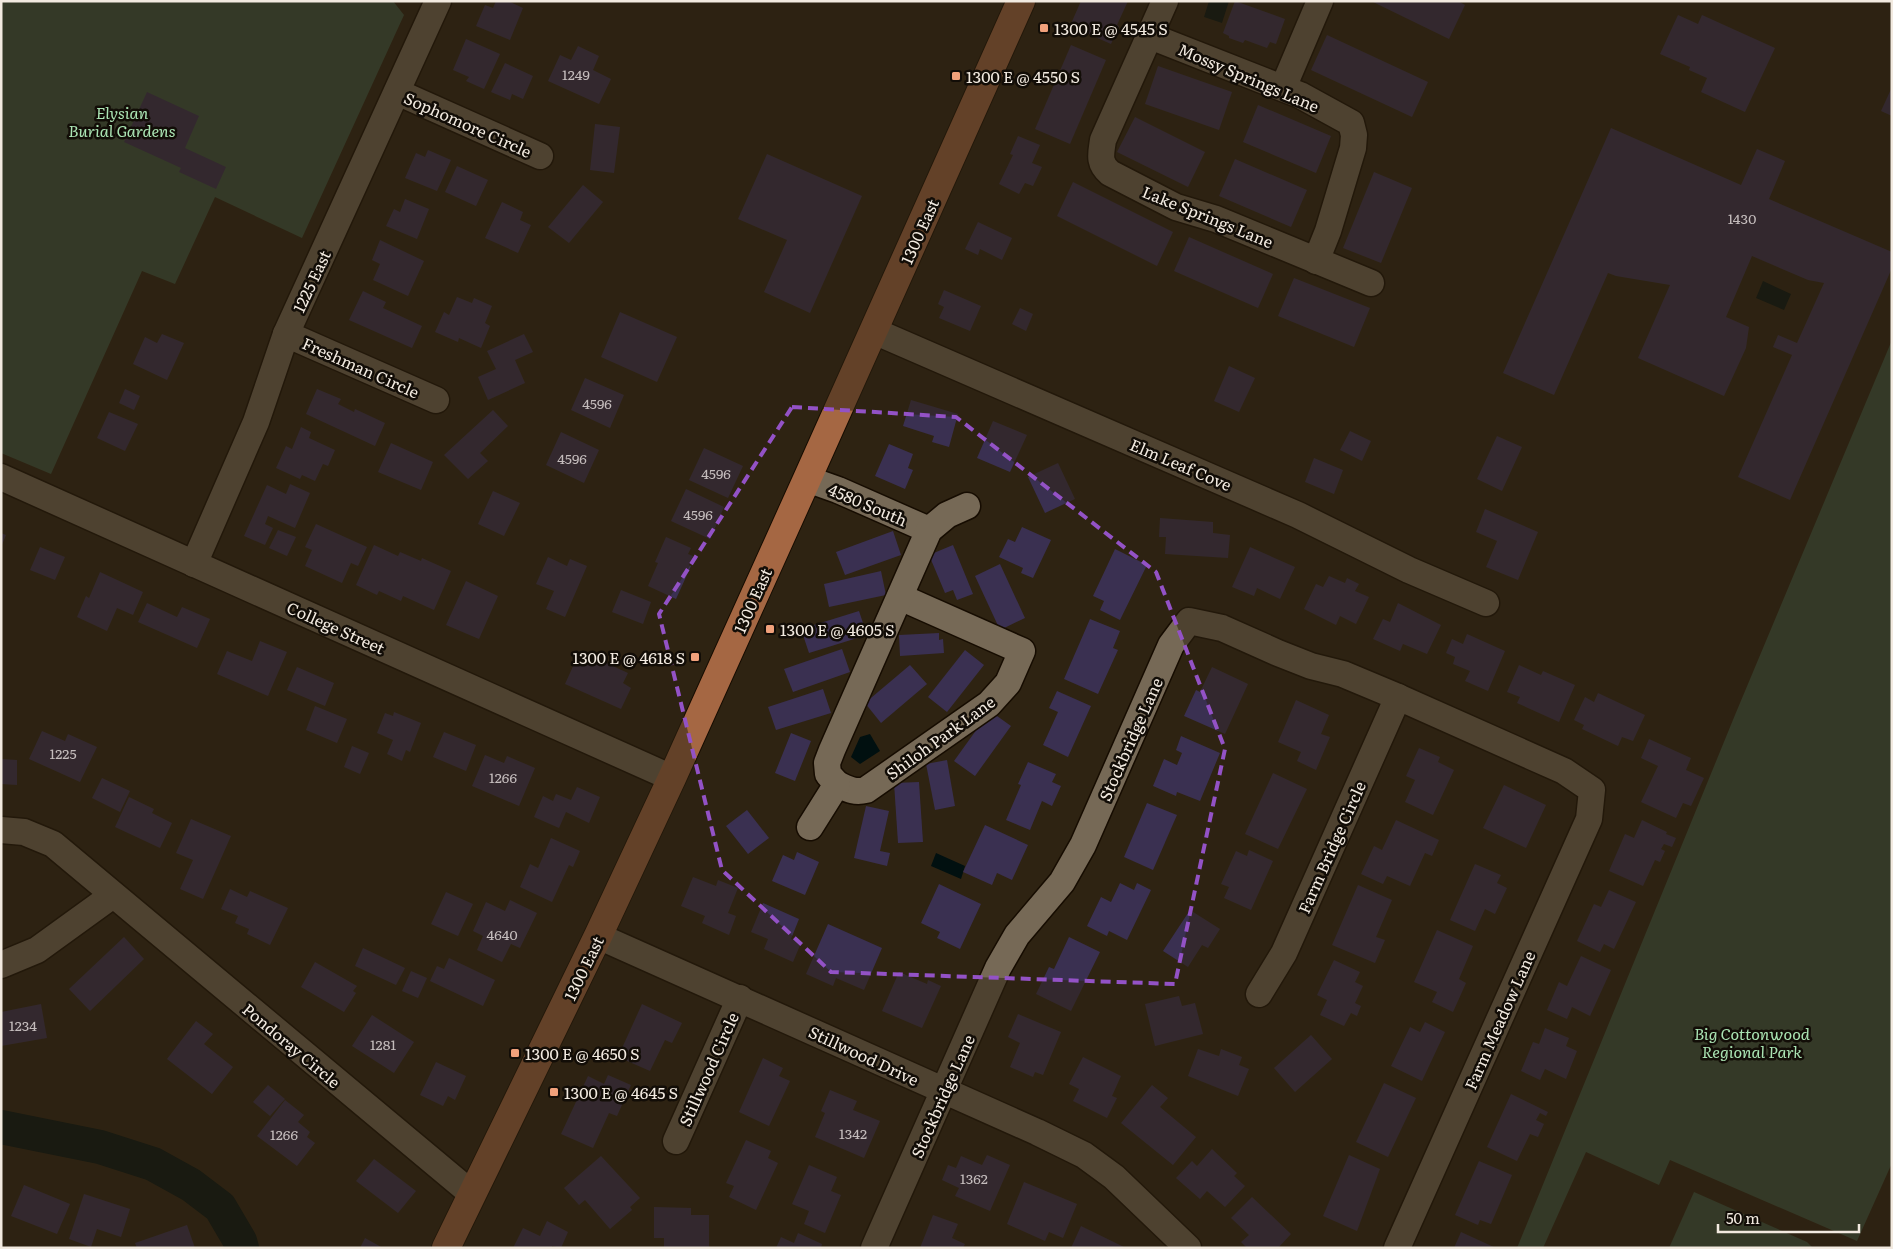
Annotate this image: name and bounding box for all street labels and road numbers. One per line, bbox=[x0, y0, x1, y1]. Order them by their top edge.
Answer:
street label: Mossy Springs Lane bbox=[1175, 36, 1323, 118]
street label: Sophomore Circle bbox=[401, 85, 535, 163]
street label: Lake Springs Lane bbox=[1139, 179, 1277, 253]
street label: 1300 East bbox=[894, 194, 944, 267]
street label: 1225 East bbox=[286, 245, 336, 316]
street label: Freshman Circle bbox=[299, 330, 423, 404]
street label: Elm Leaf Cove bbox=[1126, 432, 1236, 496]
street label: 4580 South bbox=[825, 477, 912, 532]
street label: 1300 East bbox=[727, 563, 777, 636]
street label: College Street bbox=[283, 595, 389, 660]
street label: Stockbridge Lane bbox=[1092, 674, 1168, 804]
street label: Shiloh Park Lane bbox=[881, 689, 999, 785]
street label: Farm Bridge Circle bbox=[1291, 777, 1371, 917]
street label: 1300 East bbox=[557, 931, 609, 1004]
street label: Farm Meadow Lane bbox=[1458, 947, 1540, 1093]
street label: Pondoray Circle bbox=[238, 997, 346, 1093]
street label: Stillwood Circle bbox=[672, 1008, 744, 1130]
street label: Stillwood Drive bbox=[805, 1019, 923, 1091]
street label: Stockbridge Lane bbox=[904, 1031, 980, 1161]

